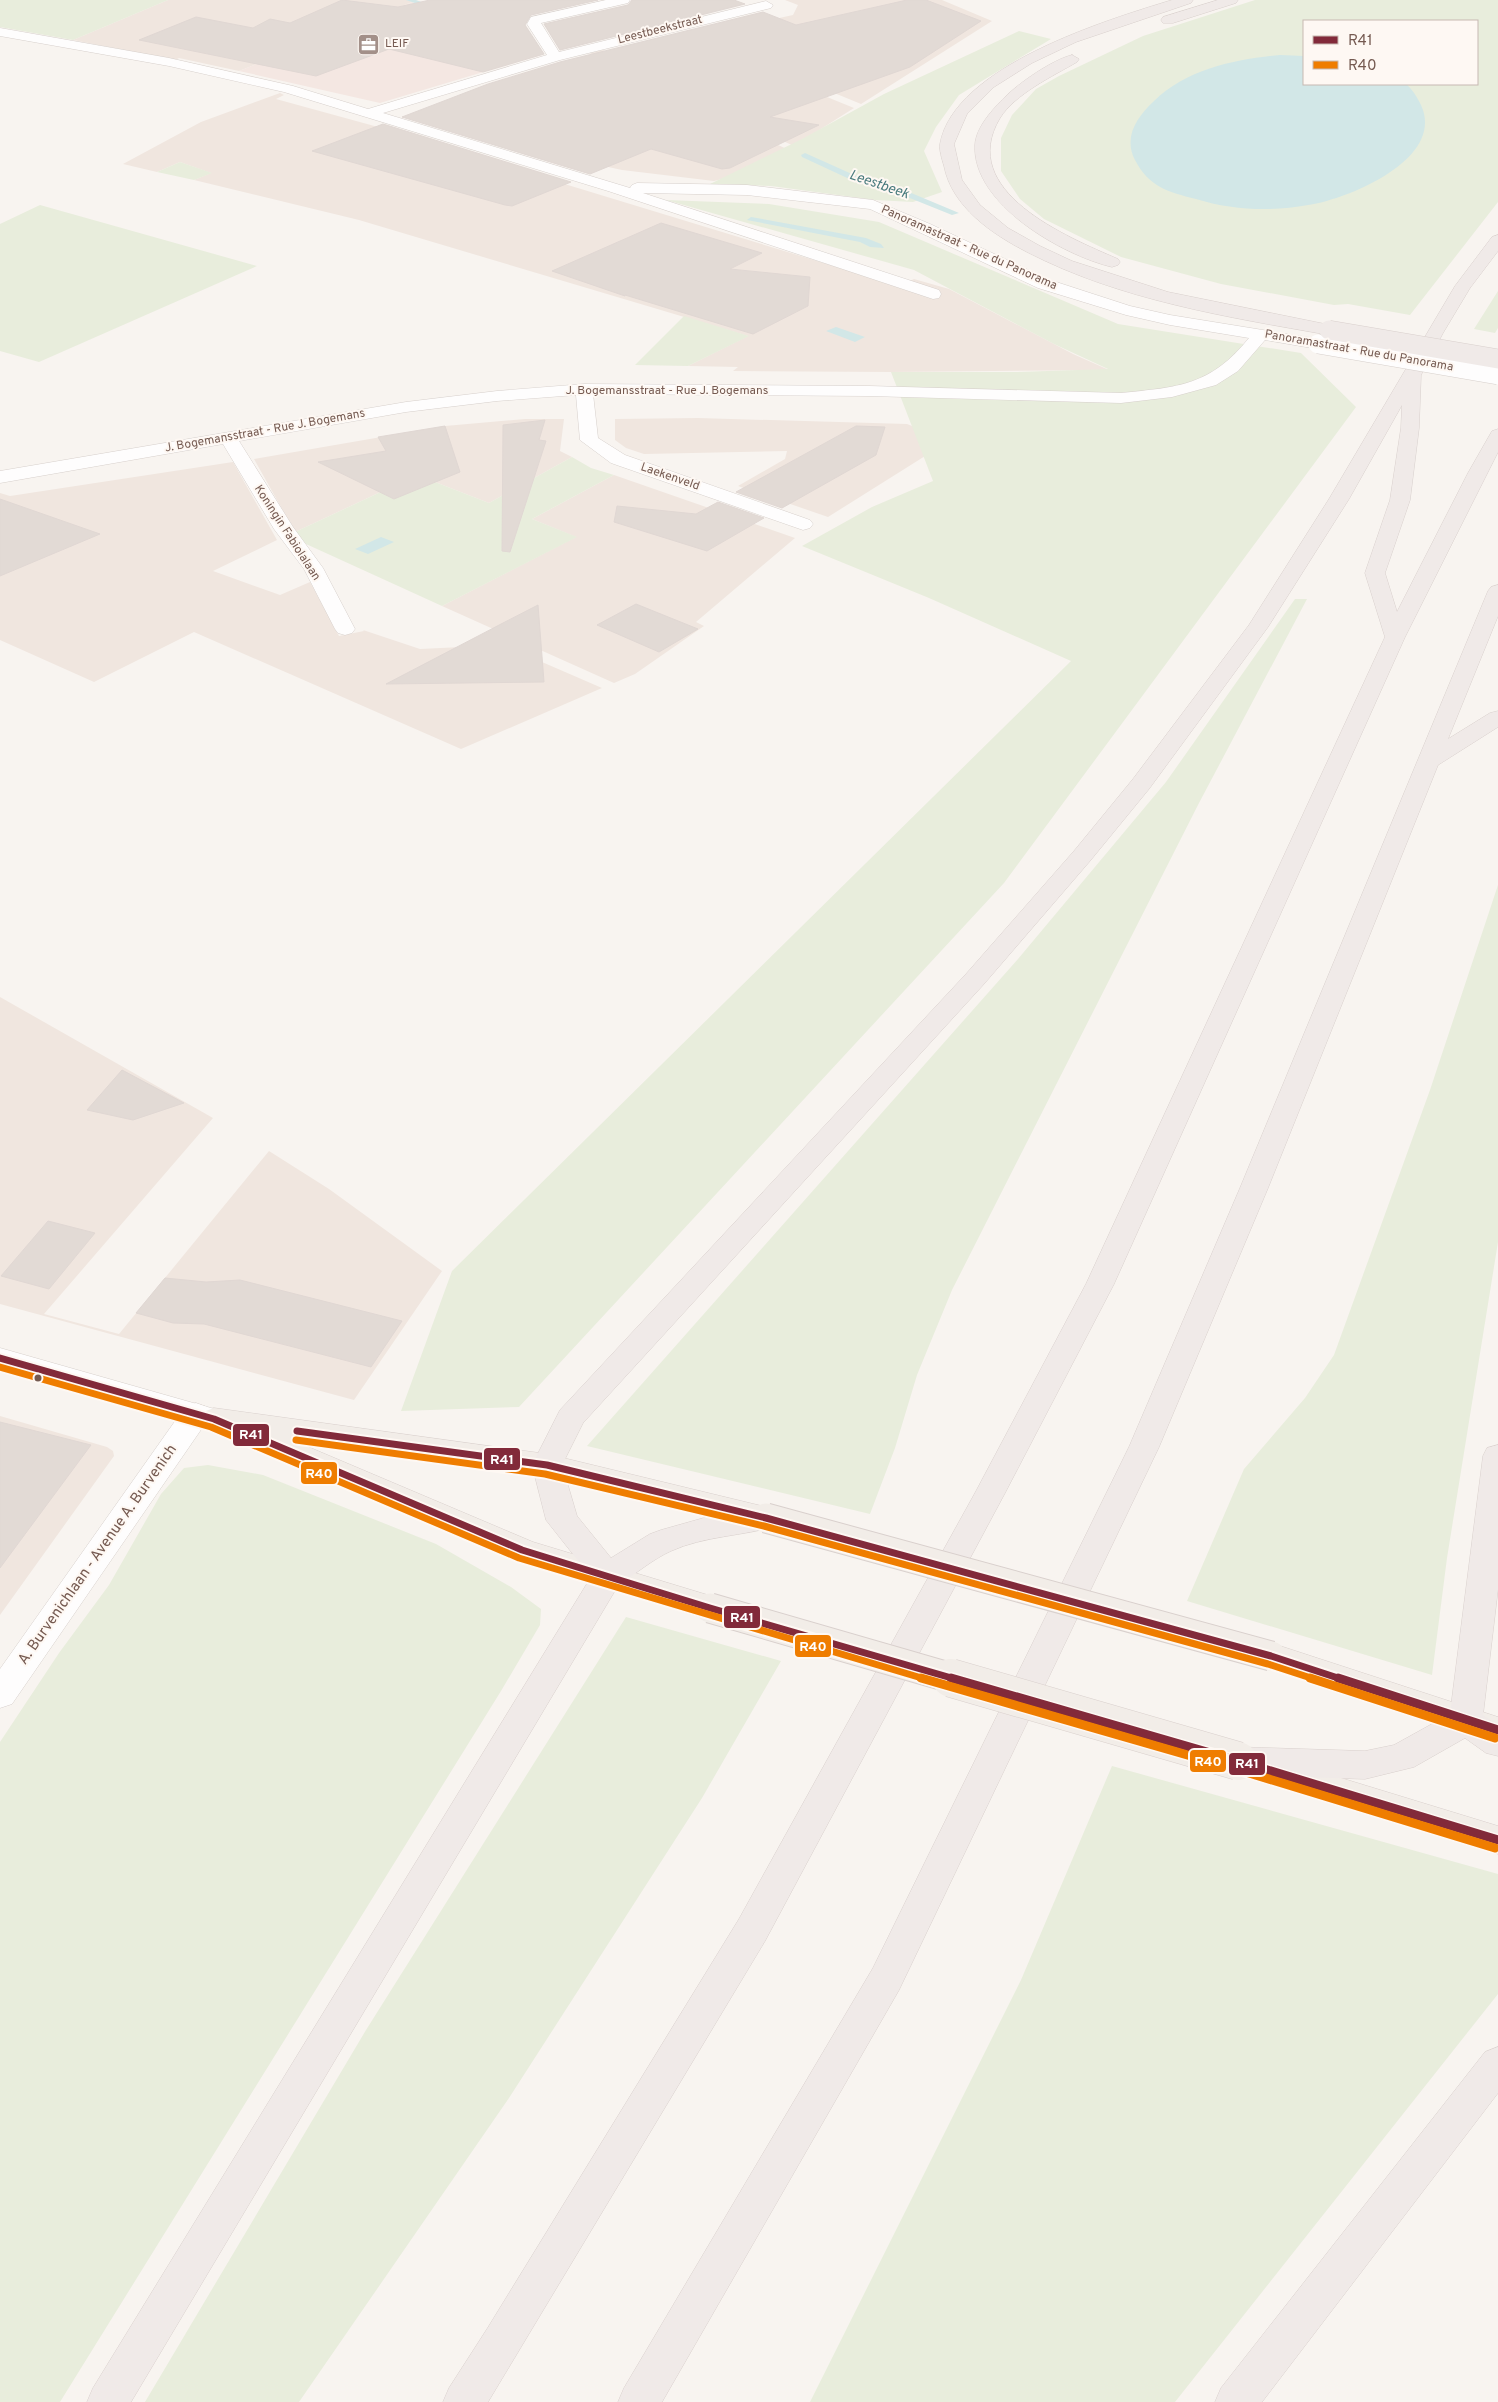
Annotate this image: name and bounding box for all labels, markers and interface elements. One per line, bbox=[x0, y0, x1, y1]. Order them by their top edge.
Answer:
street label: Leestbeekstraat bbox=[616, 12, 704, 48]
legend bbox=[1303, 20, 1478, 85]
office icon: LEIF bbox=[357, 32, 381, 56]
text: R41 bbox=[1348, 32, 1373, 51]
place label: LEIF bbox=[385, 36, 409, 52]
text: R40 bbox=[1348, 57, 1377, 76]
water label: Leestbeek bbox=[847, 167, 912, 203]
street label: Panoramastraat - Rue du Panorama bbox=[878, 202, 1060, 294]
street label: Panoramastraat - Rue du Panorama bbox=[1263, 327, 1455, 375]
street label: J. Bogemansstraat - Rue J. Bogemans bbox=[566, 383, 768, 399]
street label: J. Bogemansstraat - Rue J. Bogemans bbox=[164, 405, 366, 457]
street label: Laekenveld bbox=[638, 459, 702, 495]
street label: Koningin Fabiolalaan bbox=[250, 482, 324, 584]
unlabelled marker bbox=[33, 1373, 43, 1383]
line badge: R41 bbox=[232, 1423, 270, 1447]
text: R41 bbox=[239, 1427, 263, 1444]
street label: A. Burvenichlaan - Avenue A. Burvenich bbox=[14, 1441, 182, 1669]
line badge: R41 bbox=[483, 1447, 521, 1471]
text: R41 bbox=[490, 1452, 514, 1469]
line badge: R40 bbox=[300, 1461, 338, 1485]
text: R40 bbox=[305, 1466, 333, 1483]
line badge: R41 bbox=[723, 1605, 761, 1629]
text: R41 bbox=[730, 1610, 754, 1627]
line badge: R40 bbox=[794, 1634, 832, 1658]
text: R40 bbox=[799, 1639, 827, 1656]
line badge: R40 bbox=[1189, 1749, 1227, 1773]
line badge: R41 bbox=[1228, 1752, 1266, 1776]
text: R40 bbox=[1194, 1754, 1222, 1771]
text: R41 bbox=[1235, 1756, 1259, 1773]

